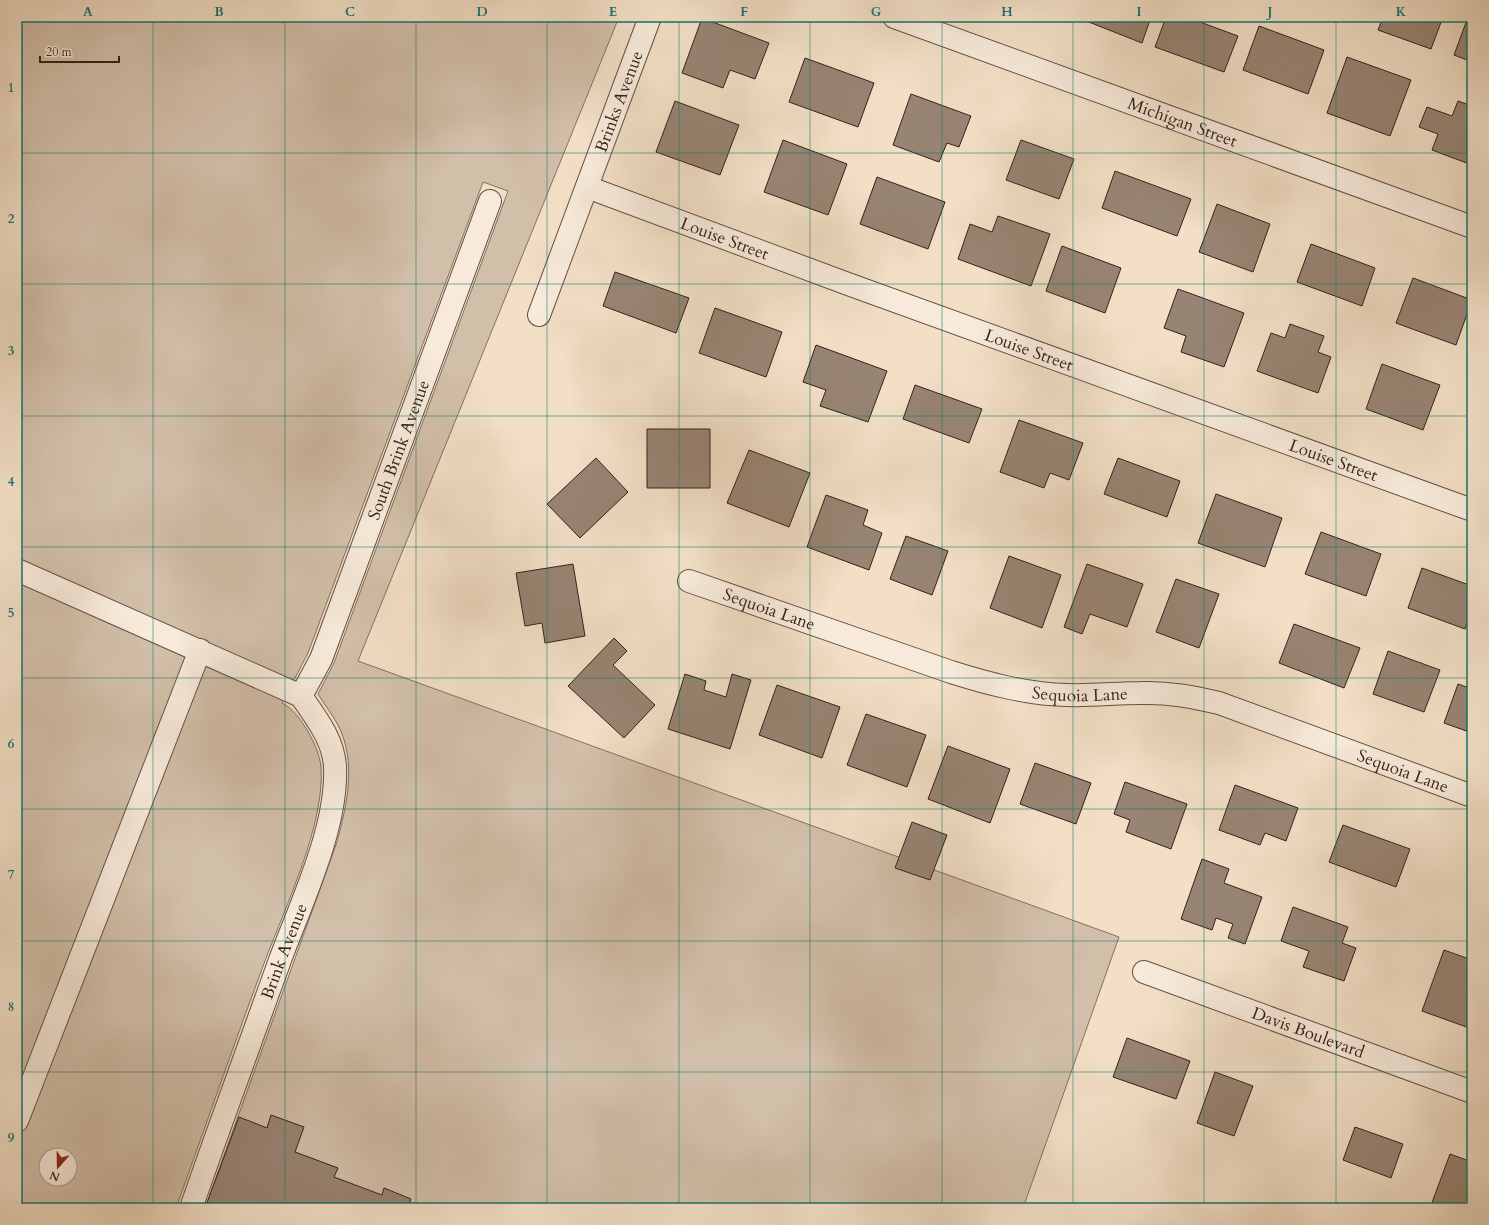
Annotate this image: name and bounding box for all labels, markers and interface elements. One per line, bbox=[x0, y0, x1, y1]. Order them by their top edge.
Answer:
text: A bbox=[83, 3, 93, 21]
text: B bbox=[214, 3, 224, 21]
text: C bbox=[345, 3, 355, 21]
text: D bbox=[476, 3, 488, 21]
text: E bbox=[609, 3, 617, 21]
text: F bbox=[740, 3, 748, 21]
text: G bbox=[871, 3, 882, 21]
text: H bbox=[1001, 3, 1013, 21]
text: I bbox=[1136, 3, 1142, 21]
text: J bbox=[1266, 3, 1273, 21]
text: K bbox=[1396, 3, 1407, 21]
scale bar bbox=[40, 38, 119, 64]
text: 20 m bbox=[46, 44, 73, 60]
street label: Brinks Avenue bbox=[589, 47, 648, 155]
text: 1 bbox=[8, 79, 14, 97]
street label: Michigan Street bbox=[1125, 91, 1241, 152]
text: 2 bbox=[8, 210, 15, 228]
street label: Louise Street bbox=[677, 211, 773, 265]
street label: Louise Street bbox=[982, 323, 1077, 376]
text: 3 bbox=[8, 342, 15, 360]
street label: South Brink Avenue bbox=[362, 377, 434, 523]
street label: Louise Street bbox=[1286, 433, 1382, 487]
text: 4 bbox=[8, 473, 15, 491]
street label: Sequoia Lane bbox=[720, 582, 818, 635]
text: 5 bbox=[8, 604, 14, 622]
street label: Sequoia Lane bbox=[1031, 681, 1128, 707]
text: 6 bbox=[8, 735, 15, 753]
street label: Sequoia Lane bbox=[1354, 743, 1452, 798]
text: 7 bbox=[8, 866, 15, 884]
street label: Brink Avenue bbox=[255, 900, 313, 1002]
text: 8 bbox=[8, 998, 14, 1016]
street label: Davis Boulevard bbox=[1249, 1001, 1368, 1063]
text: 9 bbox=[8, 1129, 15, 1147]
north arrow bbox=[38, 1147, 78, 1187]
text: N bbox=[47, 1167, 62, 1185]

